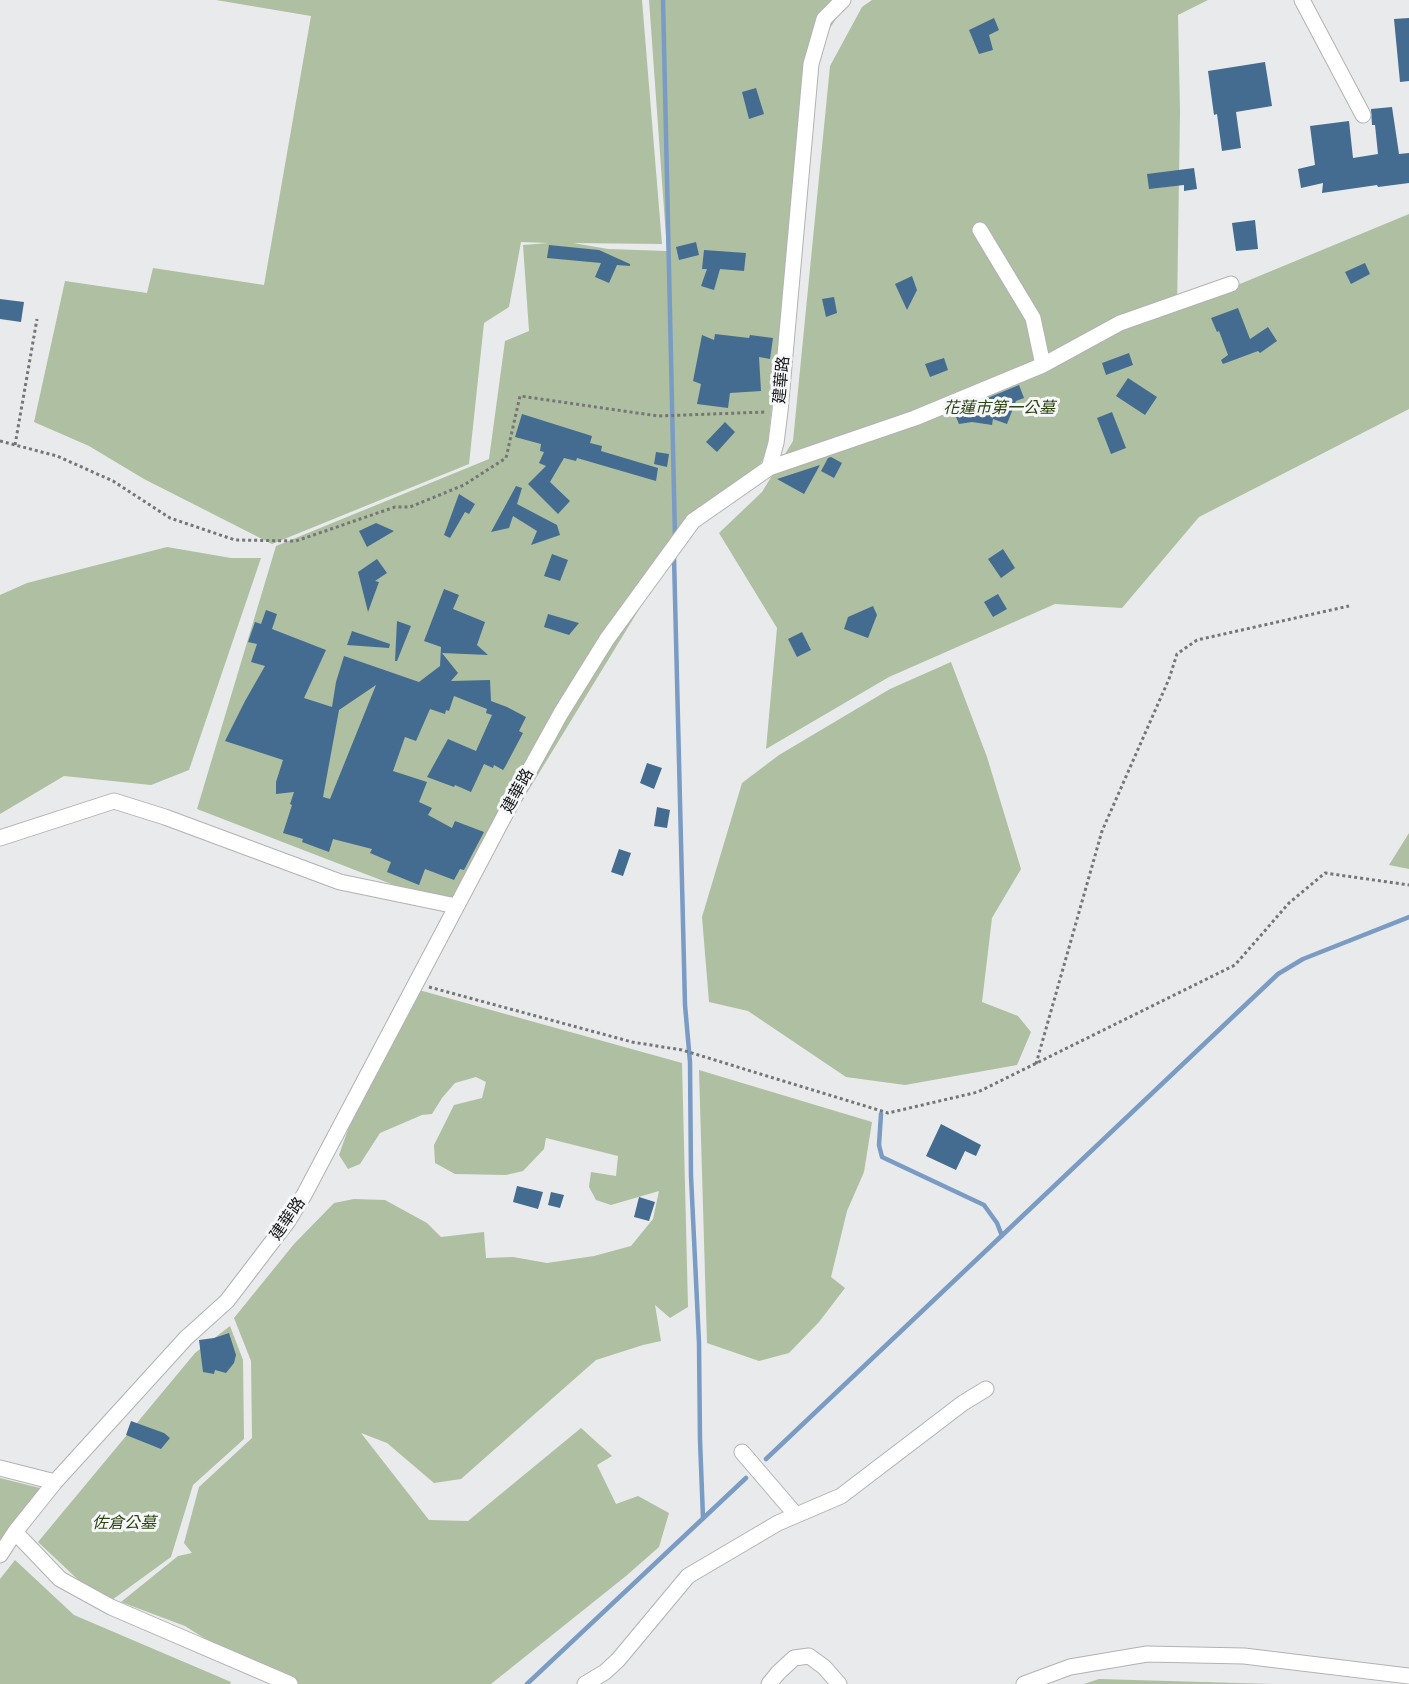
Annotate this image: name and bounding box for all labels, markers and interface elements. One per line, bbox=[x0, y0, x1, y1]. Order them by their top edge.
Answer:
street label: 建華路 bbox=[770, 355, 794, 405]
park label: 花蓮市第一公墓 bbox=[943, 399, 1055, 419]
street label: 建華路 bbox=[498, 765, 538, 817]
street label: 建華路 bbox=[266, 1194, 310, 1244]
park label: 佐倉公墓 bbox=[92, 1514, 156, 1534]

